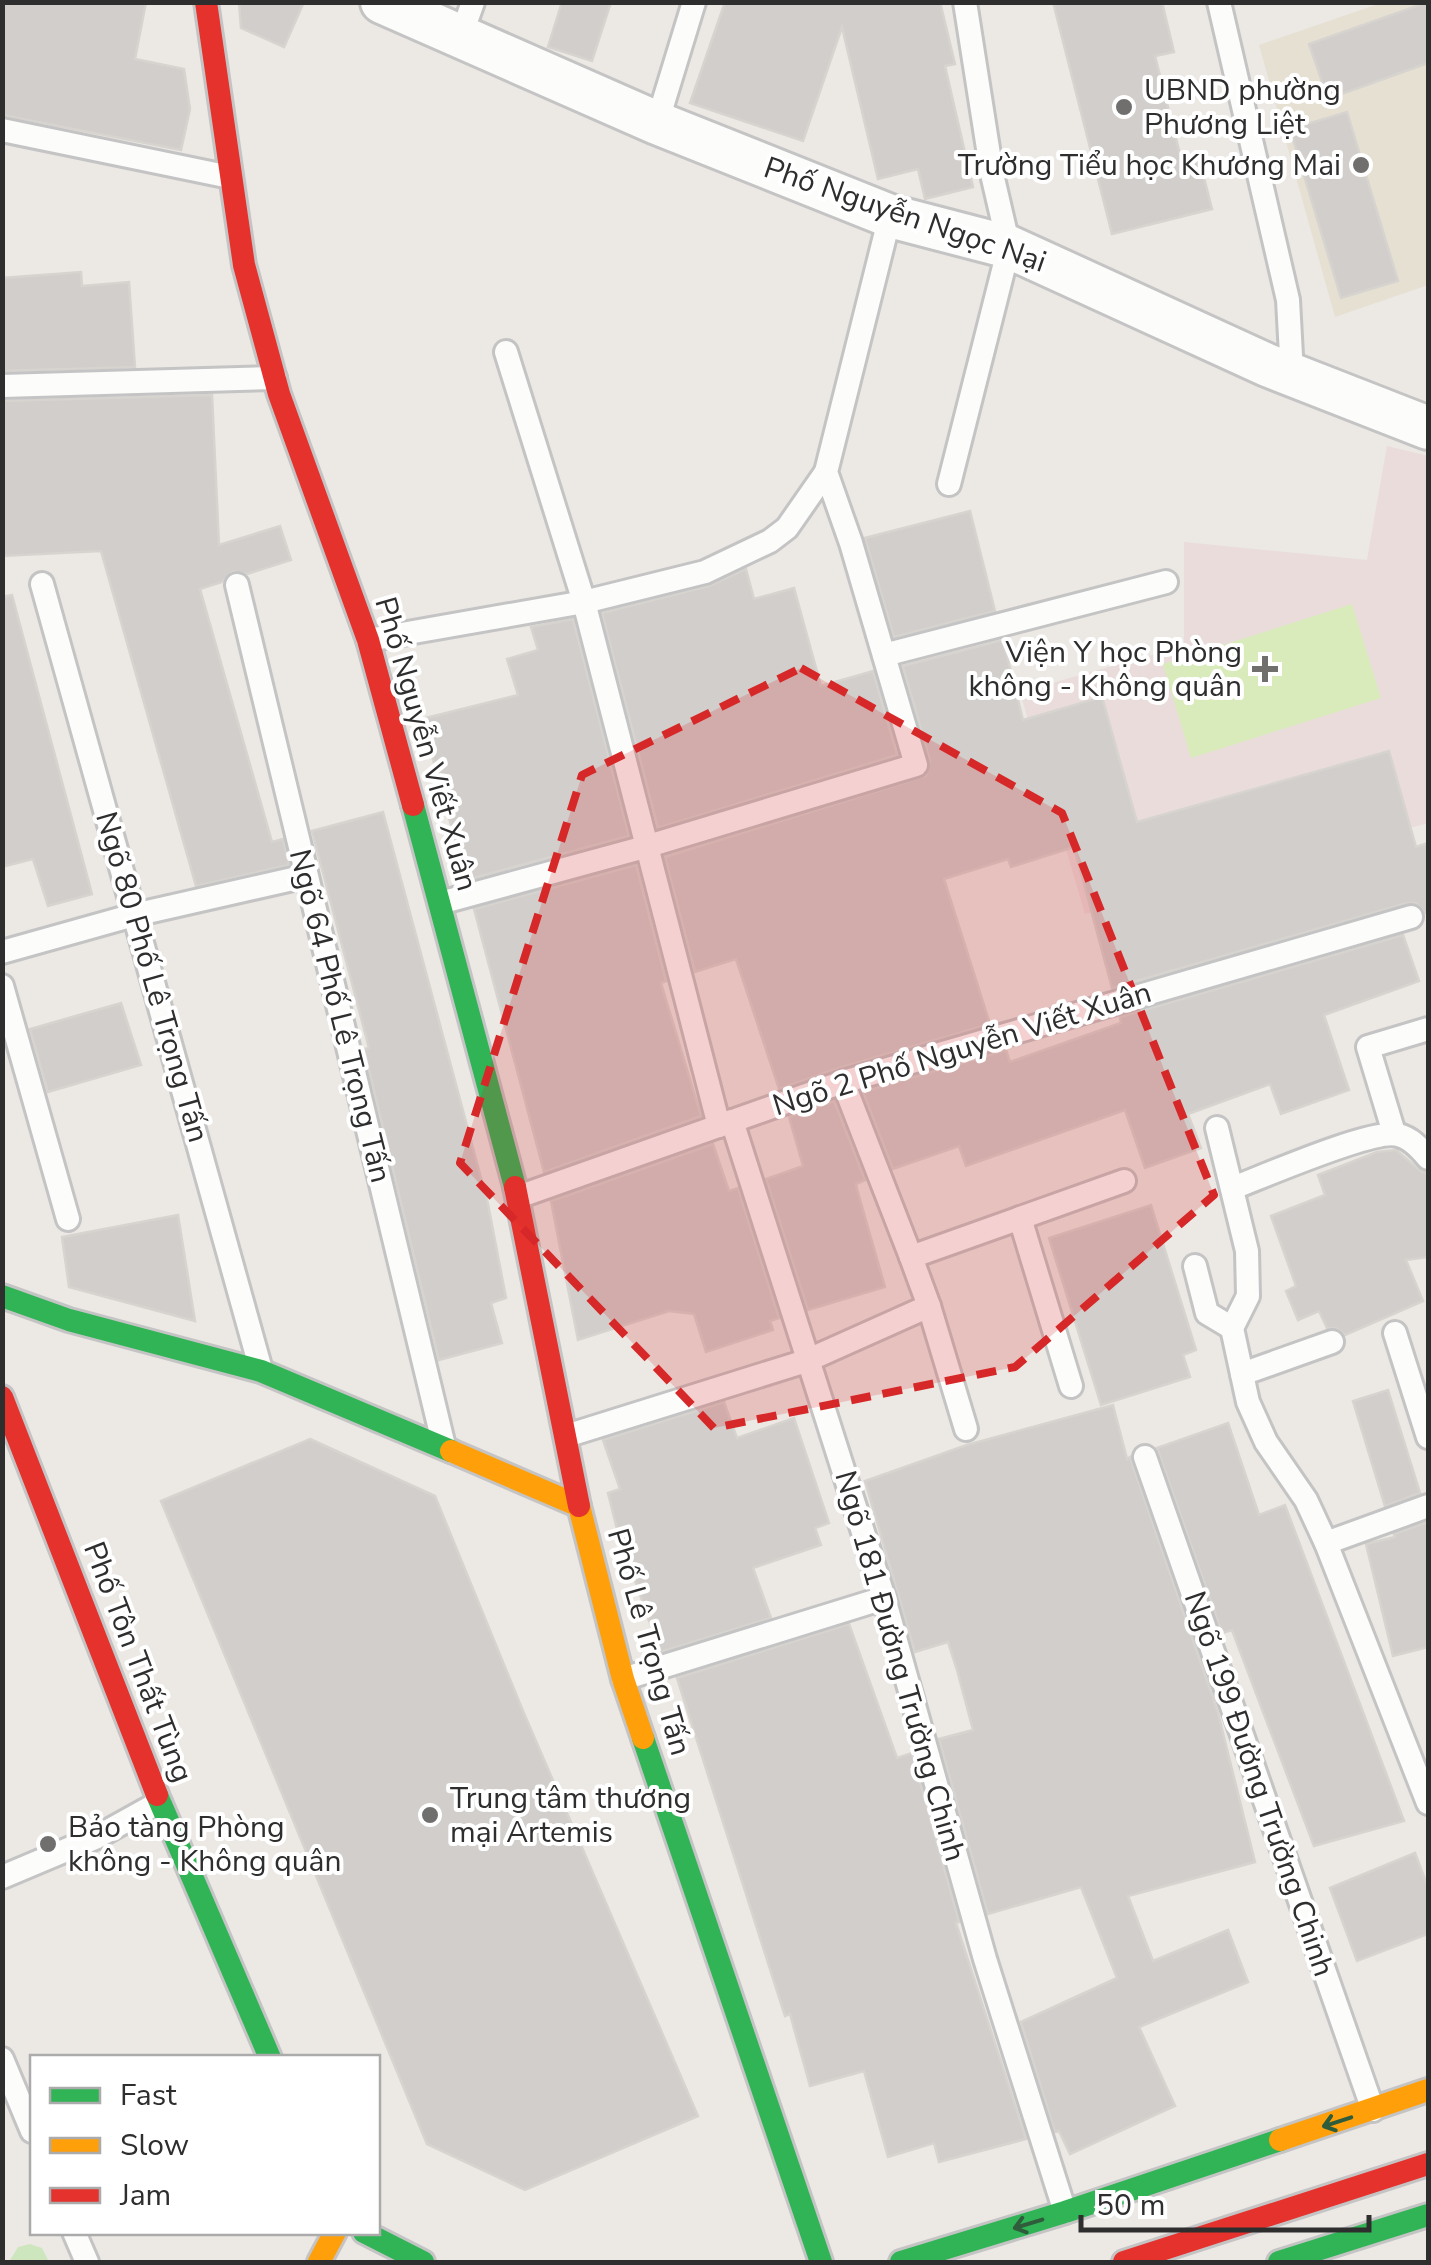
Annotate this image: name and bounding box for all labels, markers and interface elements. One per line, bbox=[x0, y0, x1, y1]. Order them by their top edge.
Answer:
place label: UBND phường Phương Liệt bbox=[1144, 70, 1341, 145]
marker: UBND phường Phương Liệt bbox=[1113, 96, 1135, 118]
place label: Trường Tiểu học Khương Mai bbox=[958, 145, 1341, 186]
street label: Phố Nguyễn Ngọc Nại bbox=[758, 147, 1052, 283]
marker: Trường Tiểu học Khương Mai bbox=[1350, 154, 1372, 176]
street label: Phố Nguyễn Viết Xuân bbox=[364, 592, 488, 896]
place label: Viện Y học Phòng không - Không quân bbox=[968, 632, 1242, 707]
marker: Viện Y học Phòng không - Không quân bbox=[1252, 656, 1278, 682]
street label: Ngõ 80 Phố Lê Trọng Tấn bbox=[85, 807, 219, 1147]
street label: Ngõ 64 Phố Lê Trọng Tấn bbox=[279, 845, 401, 1187]
street label: Ngõ 2 Phố Nguyễn Viết Xuân bbox=[768, 972, 1156, 1126]
street label: Ngõ 181 Đường Trường Chinh bbox=[825, 1466, 975, 1866]
street label: Phố Lê Trọng Tấn bbox=[597, 1524, 701, 1760]
street label: Phố Tôn Thất Tùng bbox=[73, 1536, 203, 1788]
street label: Ngõ 199 Đường Trường Chinh bbox=[1174, 1586, 1344, 1982]
place label: Trung tâm thương mại Artemis bbox=[450, 1778, 691, 1853]
marker: Trung tâm thương mại Artemis bbox=[419, 1804, 441, 1826]
place label: Bảo tàng Phòng không - Không quân bbox=[68, 1807, 342, 1882]
marker: Bảo tàng Phòng không - Không quân bbox=[37, 1833, 59, 1855]
legend bbox=[30, 2055, 380, 2235]
text: Fast bbox=[120, 2075, 177, 2116]
one-way arrow bbox=[1321, 2115, 1353, 2133]
text: Slow bbox=[120, 2125, 189, 2166]
scale bar bbox=[1081, 2170, 1368, 2232]
text: Jam bbox=[119, 2175, 171, 2216]
text: 50 m bbox=[1096, 2185, 1165, 2226]
one-way arrow bbox=[1013, 2216, 1044, 2234]

